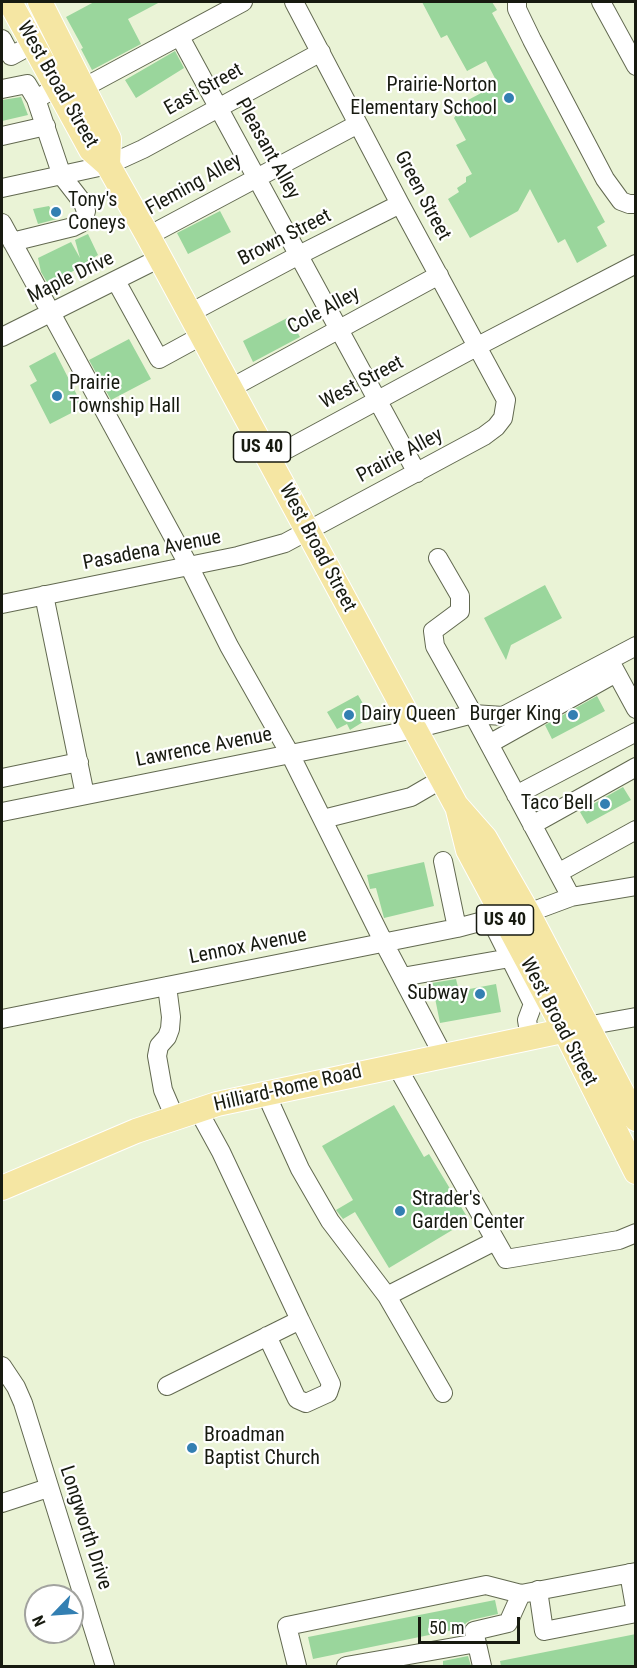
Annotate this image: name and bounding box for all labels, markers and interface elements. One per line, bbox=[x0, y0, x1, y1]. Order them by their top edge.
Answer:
street label: West Broad Street bbox=[11, 18, 103, 152]
street label: East Street bbox=[161, 59, 247, 121]
place label: Prairie-Norton Elementary School bbox=[350, 74, 497, 121]
marker: Prairie-Norton Elementary School bbox=[502, 91, 516, 105]
street label: Pleasant Alley bbox=[229, 94, 305, 204]
street label: Green Street bbox=[388, 147, 456, 245]
street label: Fleming Alley bbox=[142, 149, 246, 221]
place label: Tony's Coneys bbox=[68, 189, 126, 236]
street label: Brown Street bbox=[235, 204, 335, 272]
marker: Tony's Coneys bbox=[49, 205, 63, 219]
street label: Maple Drive bbox=[24, 247, 118, 309]
street label: Cole Alley bbox=[284, 282, 364, 340]
street label: West Street bbox=[316, 351, 408, 415]
place label: Prairie Township Hall bbox=[69, 372, 180, 419]
marker: Prairie Township Hall bbox=[50, 389, 64, 403]
street label: Prairie Alley bbox=[353, 423, 447, 489]
road number: US 40 bbox=[234, 432, 290, 462]
street label: West Broad Street bbox=[273, 480, 361, 616]
street label: Pasadena Avenue bbox=[81, 526, 223, 576]
place label: Dairy Queen bbox=[361, 703, 456, 727]
place label: Burger King bbox=[470, 703, 561, 727]
marker: Dairy Queen bbox=[342, 708, 356, 722]
marker: Burger King bbox=[566, 708, 580, 722]
street label: Lawrence Avenue bbox=[134, 723, 274, 773]
place label: Taco Bell bbox=[521, 792, 593, 816]
marker: Taco Bell bbox=[598, 797, 612, 811]
road number: US 40 bbox=[476, 905, 534, 935]
street label: Lennox Avenue bbox=[187, 924, 309, 970]
street label: West Broad Street bbox=[514, 954, 602, 1090]
place label: Subway bbox=[407, 982, 468, 1006]
marker: Subway bbox=[473, 987, 487, 1001]
street label: Hilliard-Rome Road bbox=[212, 1060, 364, 1118]
place label: Strader's Garden Center bbox=[412, 1188, 525, 1235]
marker: Strader's Garden Center bbox=[393, 1204, 407, 1218]
place label: Broadman Baptist Church bbox=[204, 1424, 320, 1471]
marker: Broadman Baptist Church bbox=[185, 1441, 199, 1455]
street label: Longworth Drive bbox=[54, 1463, 116, 1593]
north arrow bbox=[24, 1584, 84, 1644]
scale bar bbox=[421, 1605, 523, 1643]
text: N bbox=[28, 1613, 50, 1629]
text: 50 m bbox=[429, 1617, 464, 1638]

